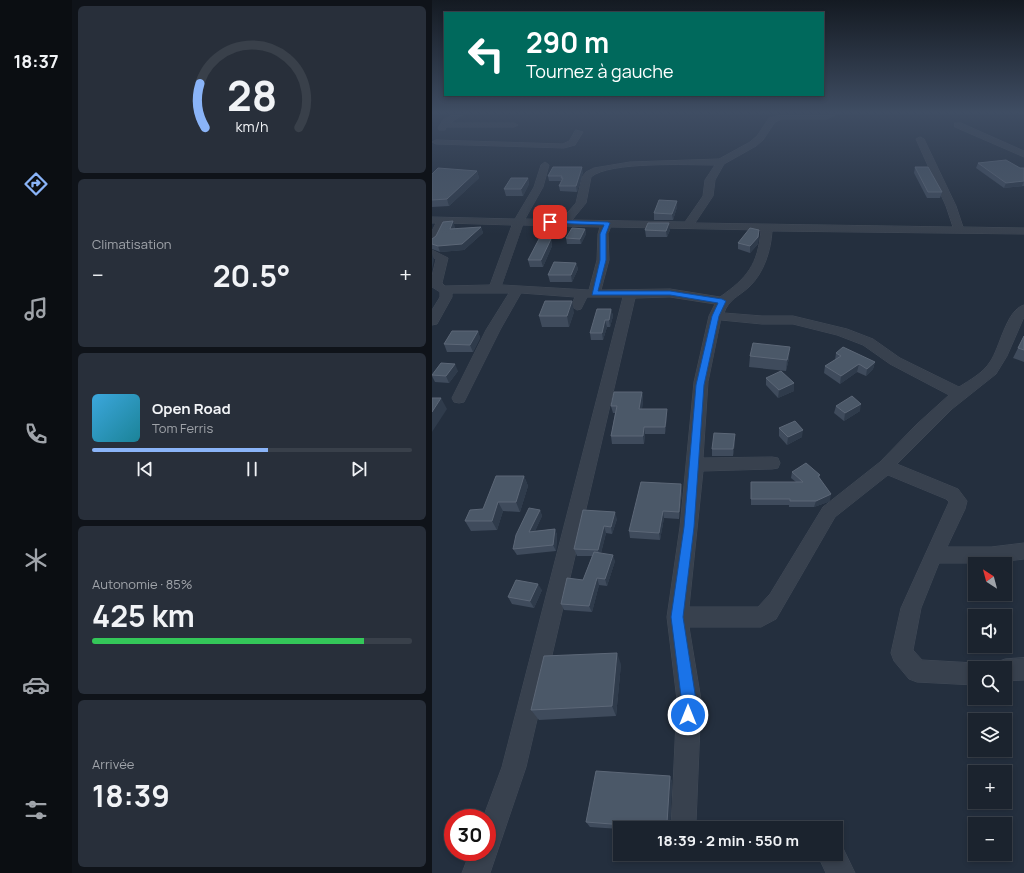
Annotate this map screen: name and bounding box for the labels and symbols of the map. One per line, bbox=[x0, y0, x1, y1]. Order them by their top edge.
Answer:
pin bbox=[533, 205, 567, 239]
north arrow bbox=[968, 557, 1012, 601]
position arrow bbox=[667, 694, 709, 736]
speed limit sign: 30 bbox=[444, 809, 496, 861]

